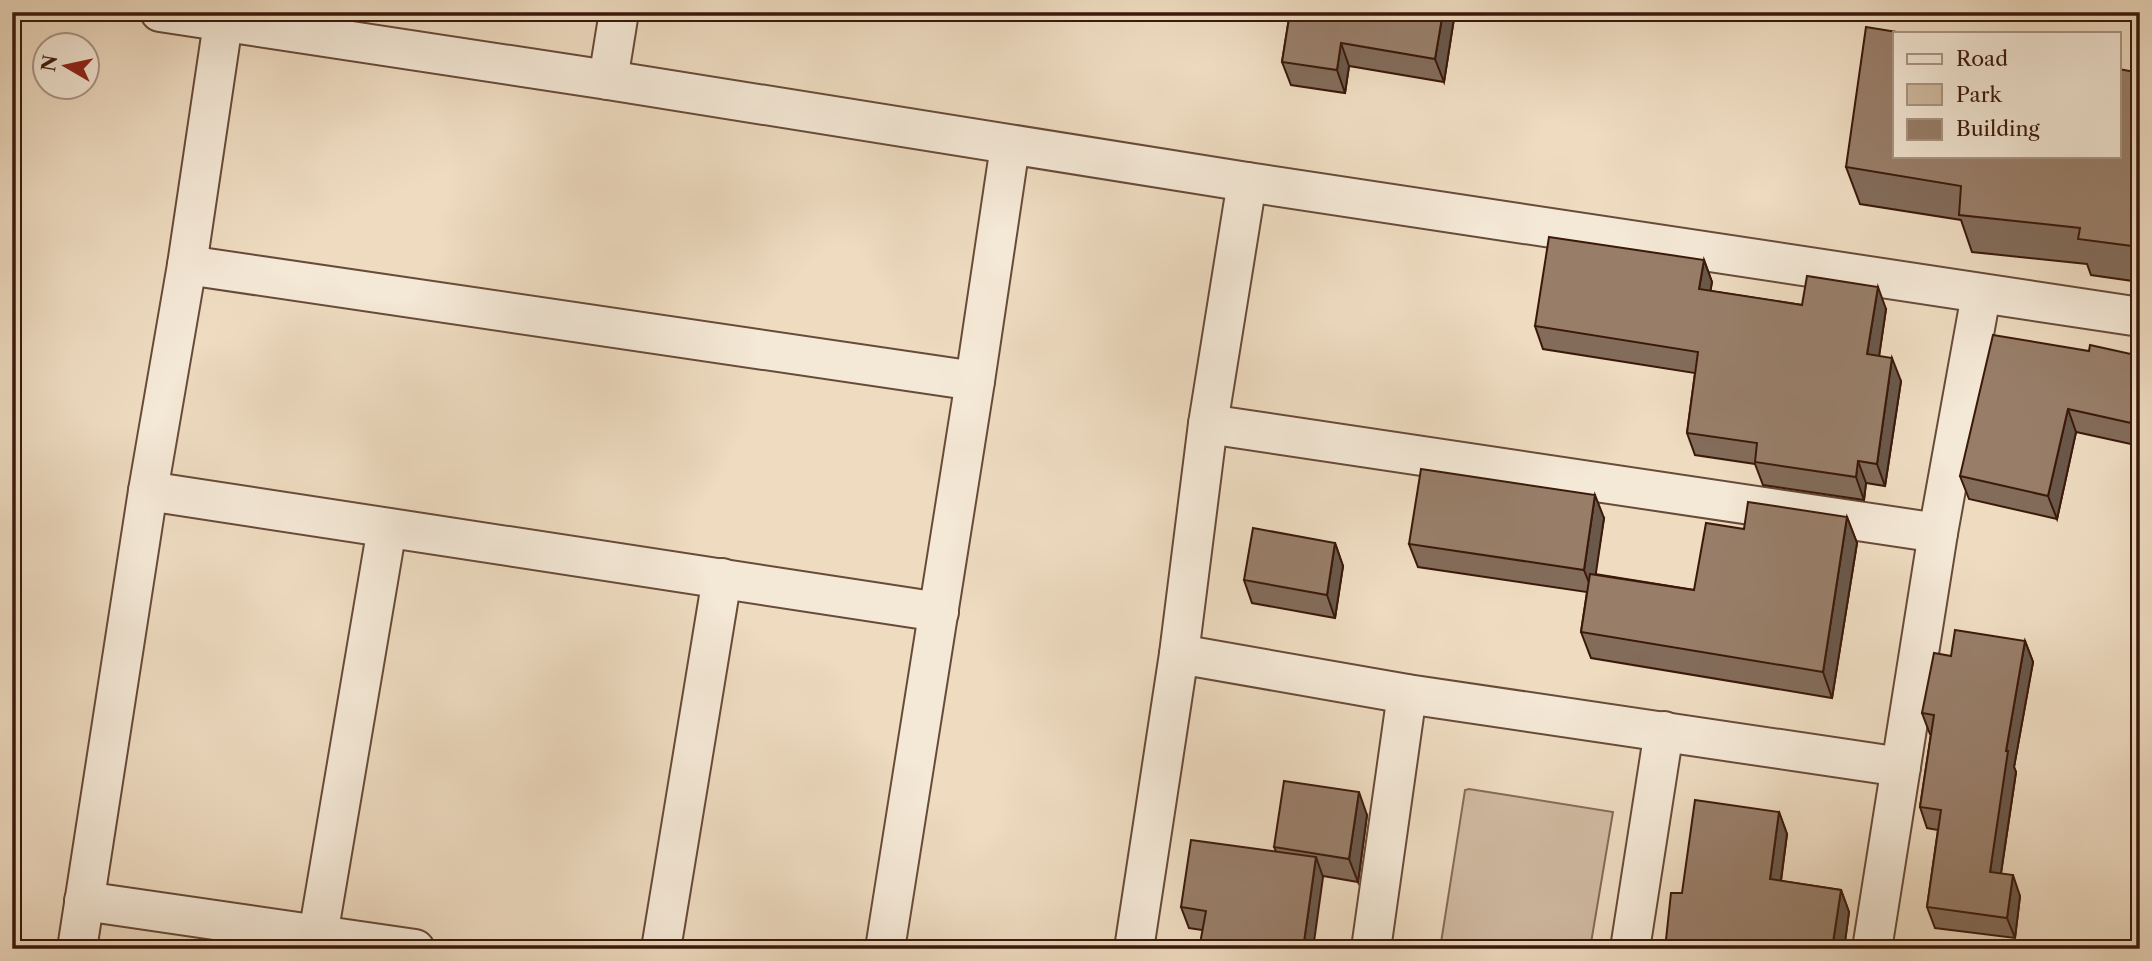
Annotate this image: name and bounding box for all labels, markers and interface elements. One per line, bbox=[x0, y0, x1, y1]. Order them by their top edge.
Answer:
north arrow bbox=[32, 32, 102, 102]
legend bbox=[1893, 32, 2120, 158]
text: Road bbox=[1956, 46, 2008, 71]
text: N bbox=[37, 53, 62, 73]
text: Park bbox=[1956, 82, 2002, 107]
text: Building bbox=[1956, 116, 2041, 141]

